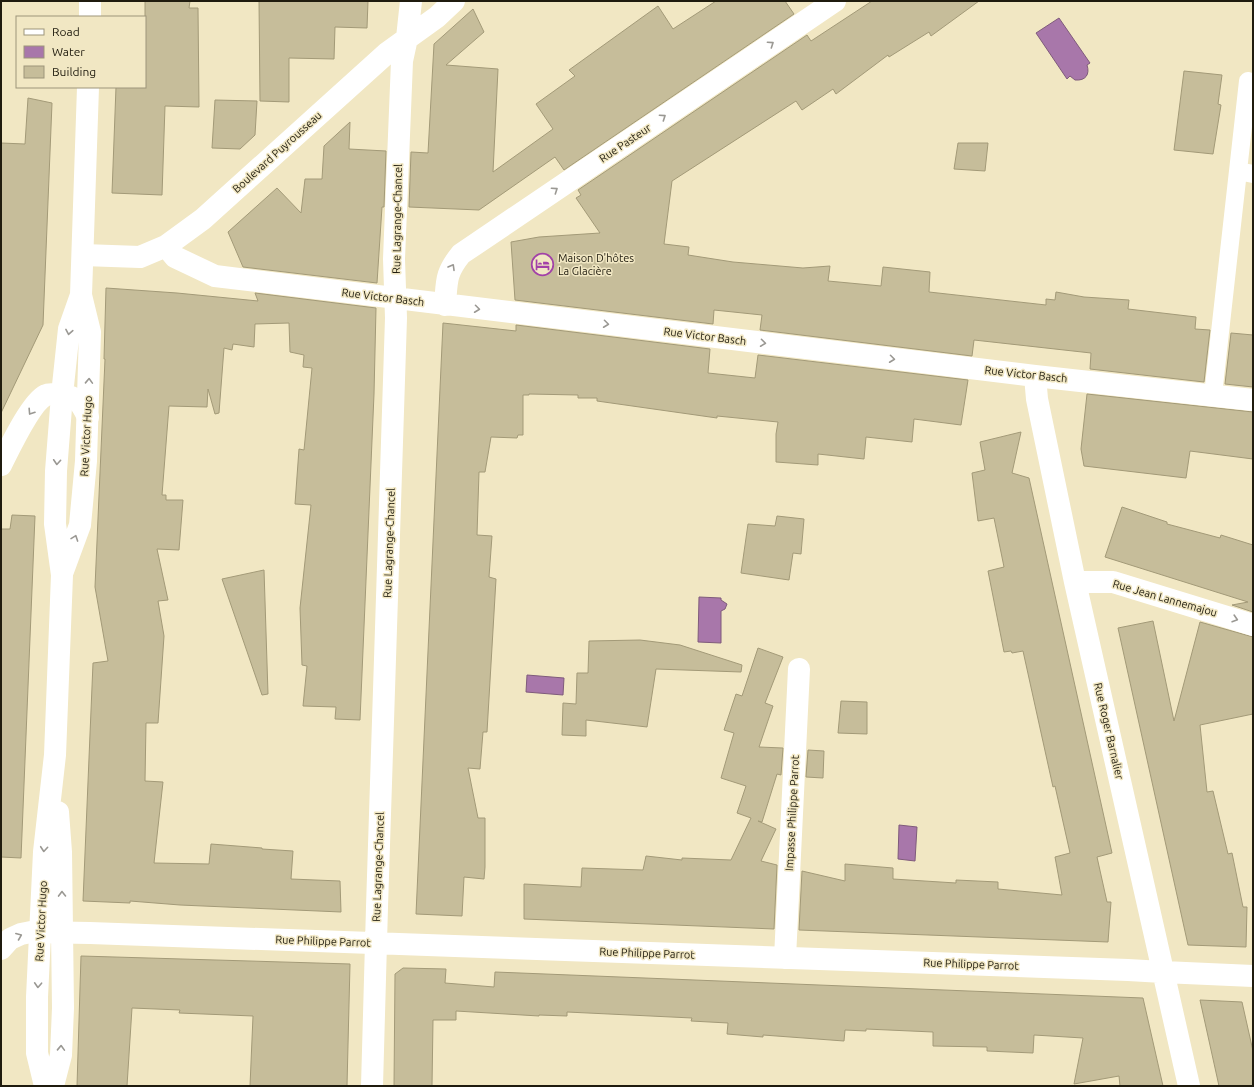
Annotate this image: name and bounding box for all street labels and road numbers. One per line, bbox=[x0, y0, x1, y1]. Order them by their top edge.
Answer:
street label: Boulevard Puyrousseau bbox=[230, 109, 324, 195]
street label: Rue Pasteur bbox=[597, 121, 654, 165]
street label: Rue Lagrange-Chancel bbox=[390, 164, 404, 274]
street label: Rue Victor Basch bbox=[341, 286, 425, 308]
street label: Rue Victor Basch bbox=[663, 325, 747, 347]
street label: Rue Victor Basch bbox=[984, 364, 1068, 384]
street label: Rue Victor Hugo bbox=[78, 395, 94, 477]
street label: Rue Lagrange-Chancel bbox=[381, 488, 397, 598]
street label: Rue Jean Lannemajou bbox=[1111, 577, 1219, 619]
street label: Rue Roger Barnalier bbox=[1092, 682, 1126, 781]
street label: Impasse Philippe Parrot bbox=[783, 754, 801, 871]
street label: Rue Lagrange-Chancel bbox=[370, 812, 386, 922]
street label: Rue Victor Hugo bbox=[33, 880, 49, 962]
street label: Rue Philippe Parrot bbox=[275, 933, 372, 949]
street label: Rue Philippe Parrot bbox=[599, 945, 696, 961]
street label: Rue Philippe Parrot bbox=[923, 956, 1020, 972]

